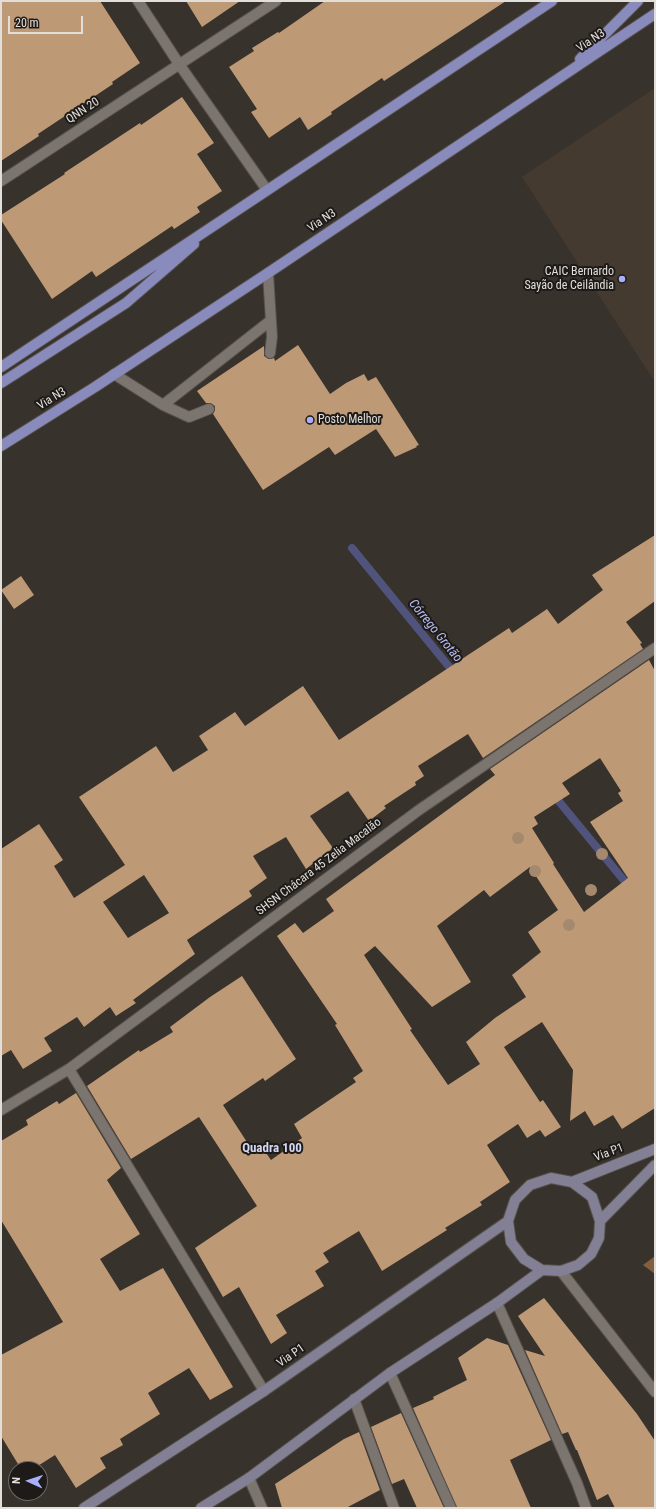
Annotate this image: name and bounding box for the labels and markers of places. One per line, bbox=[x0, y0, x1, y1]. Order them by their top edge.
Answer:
place label: CAIC Bernardo Sayão de Ceilândia bbox=[524, 265, 614, 293]
marker: CAIC Bernardo Sayão de Ceilândia bbox=[617, 274, 627, 284]
place label: Posto Melhor bbox=[318, 413, 381, 427]
marker: Posto Melhor bbox=[305, 415, 315, 425]

